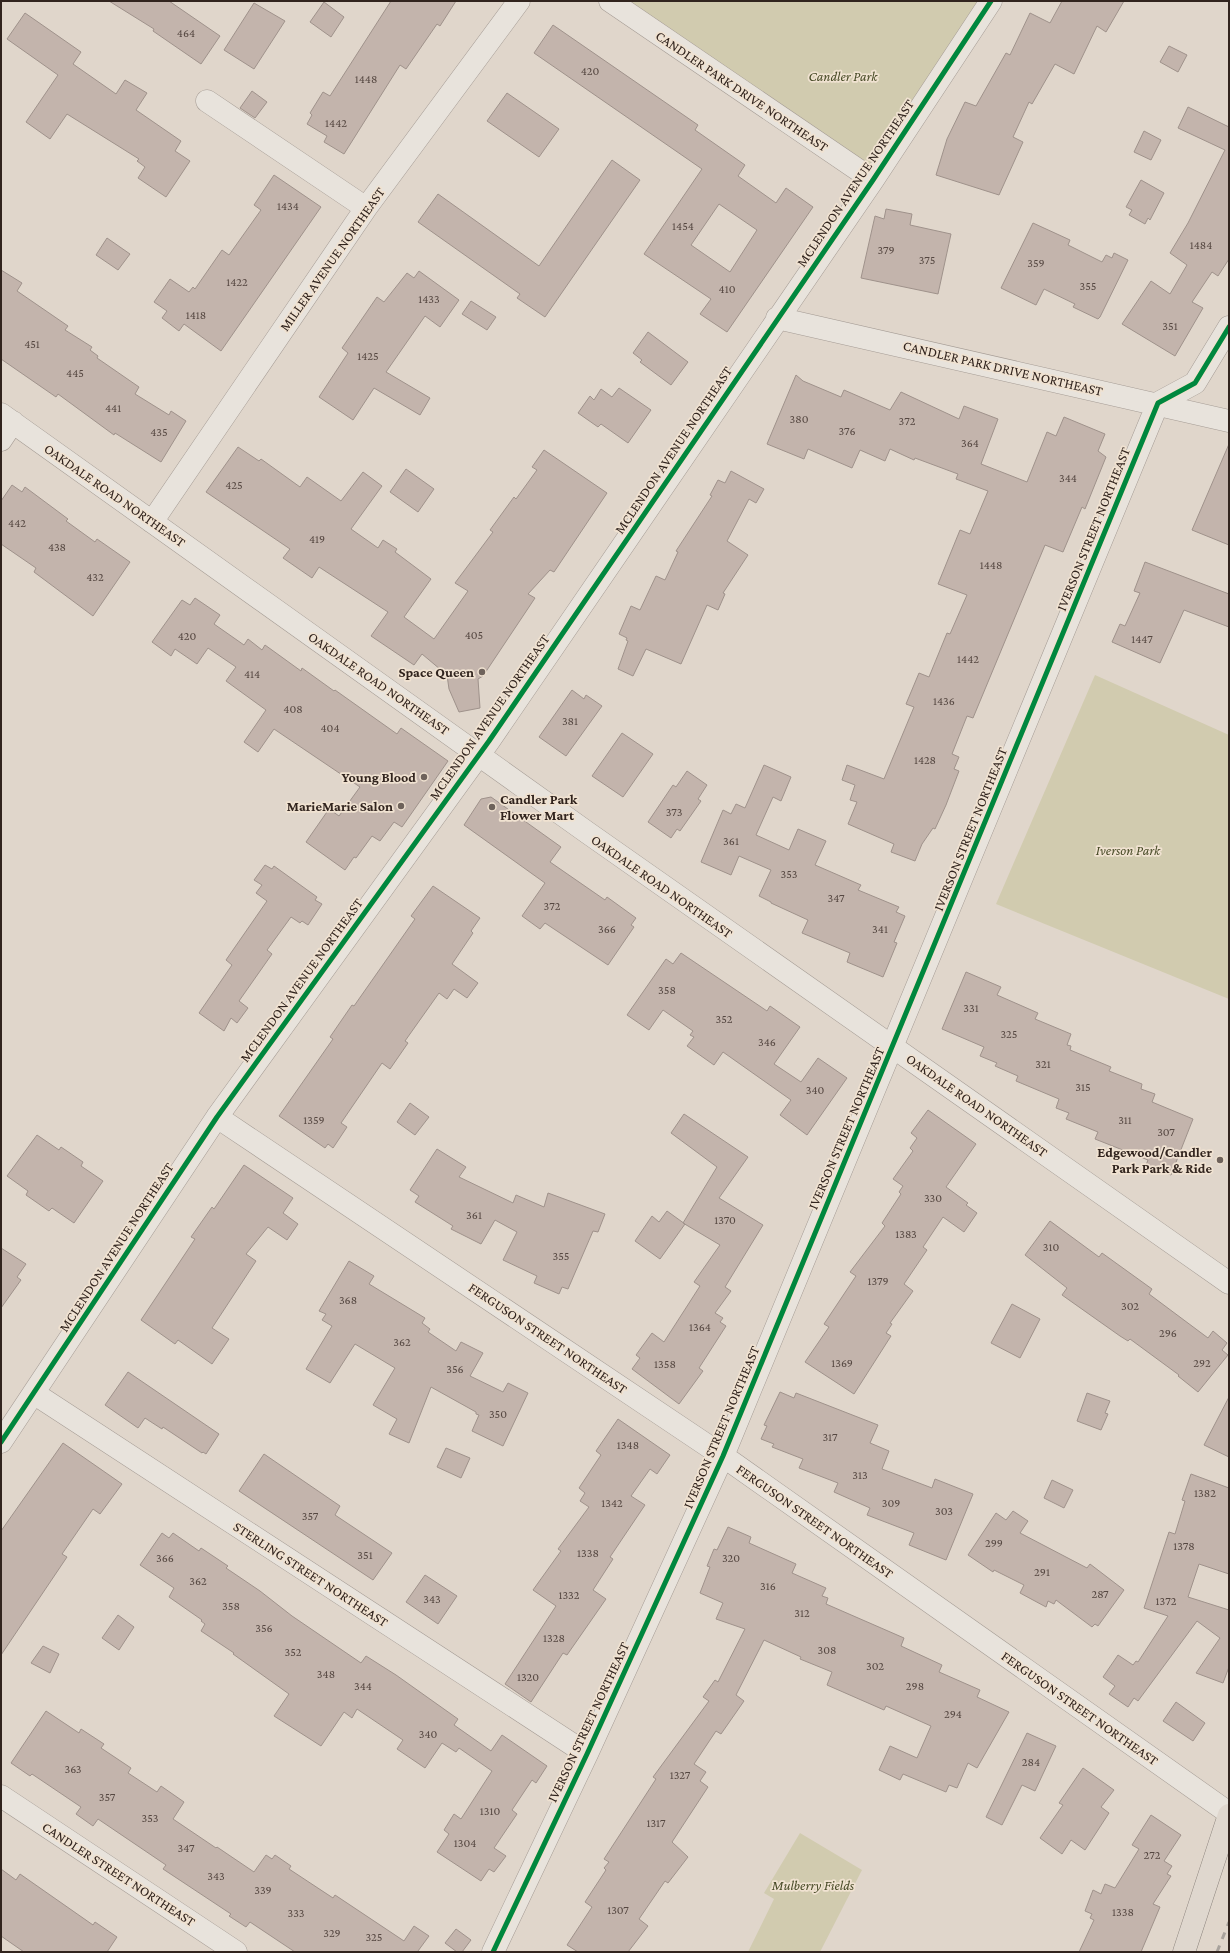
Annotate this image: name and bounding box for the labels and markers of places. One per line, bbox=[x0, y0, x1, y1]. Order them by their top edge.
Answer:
place label: Space Queen bbox=[398, 664, 474, 680]
marker: Space Queen bbox=[477, 667, 487, 677]
place label: Young Blood bbox=[341, 769, 416, 785]
marker: Young Blood bbox=[419, 772, 429, 782]
place label: Candler Park Flower Mart bbox=[500, 791, 578, 823]
place label: MarieMarie Salon bbox=[287, 798, 393, 814]
marker: MarieMarie Salon bbox=[396, 801, 406, 811]
marker: Candler Park Flower Mart bbox=[487, 802, 497, 812]
place label: Edgewood/Candler Park Park & Ride bbox=[1097, 1144, 1212, 1176]
marker: Edgewood/Candler Park Park & Ride bbox=[1215, 1155, 1225, 1165]

